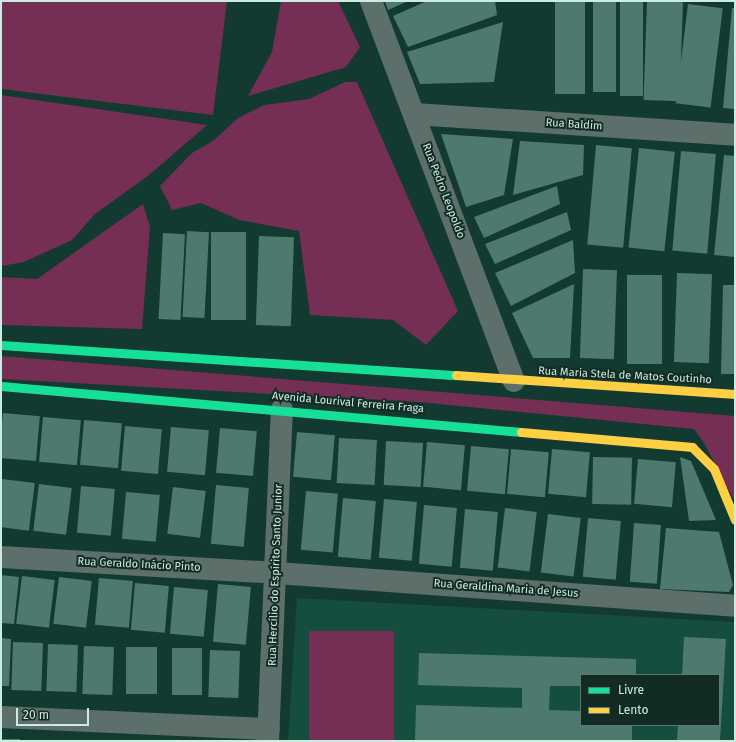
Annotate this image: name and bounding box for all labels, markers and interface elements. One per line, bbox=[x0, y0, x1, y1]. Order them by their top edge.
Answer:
street label: Rua Baldim bbox=[545, 116, 603, 134]
street label: Rua Pedro Leopoldo bbox=[419, 142, 467, 240]
street label: Rua Maria Stela de Matos Coutinho bbox=[538, 365, 712, 387]
street label: Avenida Lourival Ferreira Fraga bbox=[271, 390, 425, 416]
street label: Rua Hercílio do Espírito Santo Junior bbox=[266, 484, 286, 666]
street label: Rua Geraldo Inácio Pinto bbox=[77, 555, 201, 575]
street label: Rua Geraldina Maria de Jesus bbox=[433, 577, 579, 601]
legend bbox=[580, 674, 720, 726]
text: Livre bbox=[618, 683, 644, 697]
scale bar bbox=[18, 700, 91, 726]
text: Lento bbox=[618, 703, 648, 717]
text: 20 m bbox=[23, 708, 49, 722]

